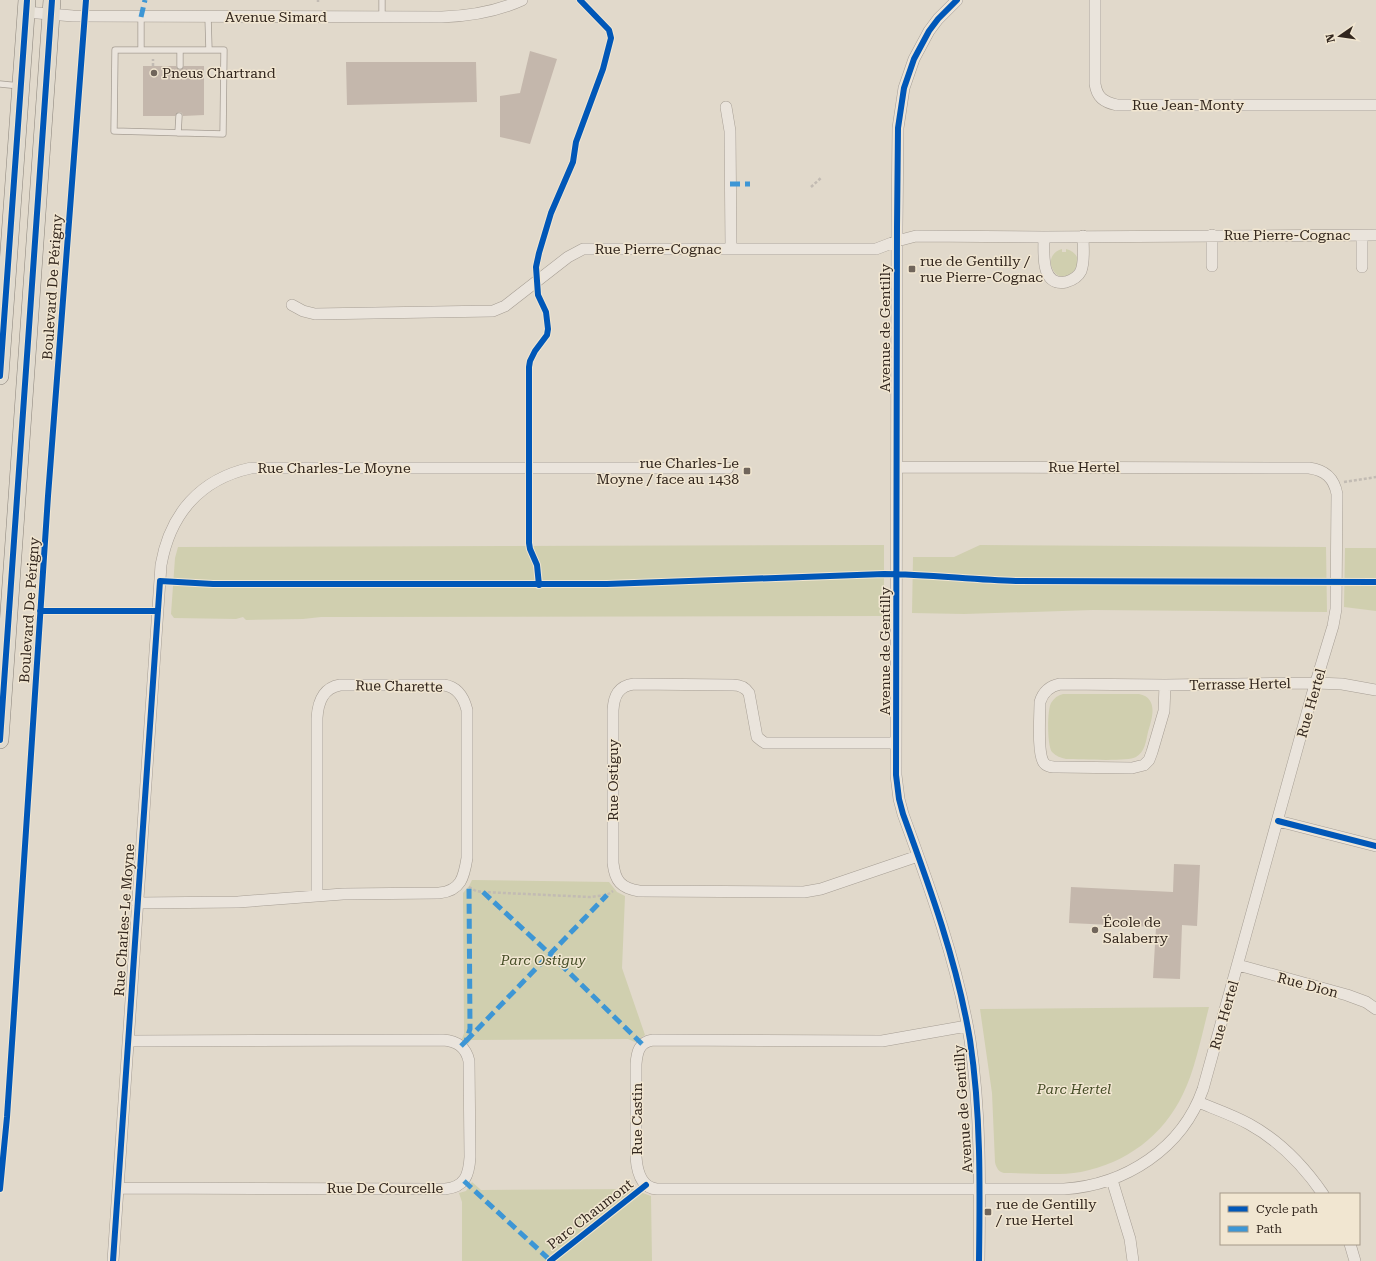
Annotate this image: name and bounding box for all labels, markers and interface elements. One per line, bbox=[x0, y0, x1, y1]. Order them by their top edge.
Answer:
street label: Avenue Simard bbox=[225, 9, 327, 25]
north arrow bbox=[1320, 16, 1360, 56]
text: N bbox=[1323, 32, 1338, 44]
place label: Pneus Chartrand bbox=[162, 65, 276, 81]
marker: Pneus Chartrand bbox=[149, 68, 159, 78]
street label: Rue Jean-Monty bbox=[1132, 97, 1245, 113]
street label: Boulevard De Périgny bbox=[39, 213, 65, 360]
street label: Rue Pierre-Cognac bbox=[1224, 227, 1351, 243]
street label: Rue Pierre-Cognac bbox=[595, 241, 722, 257]
place label: rue de Gentilly / rue Pierre-Cognac bbox=[920, 253, 1043, 285]
street label: Avenue de Gentilly bbox=[877, 263, 893, 392]
marker: rue de Gentilly / rue Pierre-Cognac bbox=[907, 264, 917, 274]
place label: rue Charles-Le Moyne / face au 1438 bbox=[597, 455, 739, 487]
street label: Rue Hertel bbox=[1048, 459, 1120, 475]
street label: Rue Charles-Le Moyne bbox=[257, 460, 411, 476]
marker: rue Charles-Le Moyne / face au 1438 bbox=[742, 466, 752, 476]
street label: Boulevard De Périgny bbox=[16, 536, 42, 683]
street label: Avenue de Gentilly bbox=[877, 586, 893, 715]
street label: Rue Hertel bbox=[1293, 666, 1329, 740]
street label: Terrasse Hertel bbox=[1189, 675, 1292, 693]
street label: Rue Charette bbox=[355, 677, 443, 695]
street label: Rue Ostiguy bbox=[605, 738, 621, 821]
street label: Rue Charles-Le Moyne bbox=[111, 843, 137, 997]
place label: École de Salaberry bbox=[1103, 914, 1169, 946]
marker: École de Salaberry bbox=[1090, 925, 1100, 935]
park label: Parc Ostiguy bbox=[499, 952, 586, 968]
street label: Rue Dion bbox=[1276, 969, 1340, 1001]
street label: Rue Hertel bbox=[1206, 978, 1242, 1052]
street label: Avenue de Gentilly bbox=[950, 1044, 975, 1174]
park label: Parc Hertel bbox=[1036, 1081, 1111, 1097]
street label: Rue Castin bbox=[629, 1083, 645, 1155]
street label: Parc Chaumont bbox=[544, 1176, 636, 1252]
street label: Rue De Courcelle bbox=[327, 1180, 443, 1196]
legend bbox=[1220, 1193, 1360, 1245]
place label: rue de Gentilly / rue Hertel bbox=[995, 1196, 1097, 1228]
text: Cycle path bbox=[1256, 1202, 1318, 1216]
marker: rue de Gentilly / rue Hertel bbox=[983, 1207, 993, 1217]
text: Path bbox=[1256, 1222, 1282, 1236]

